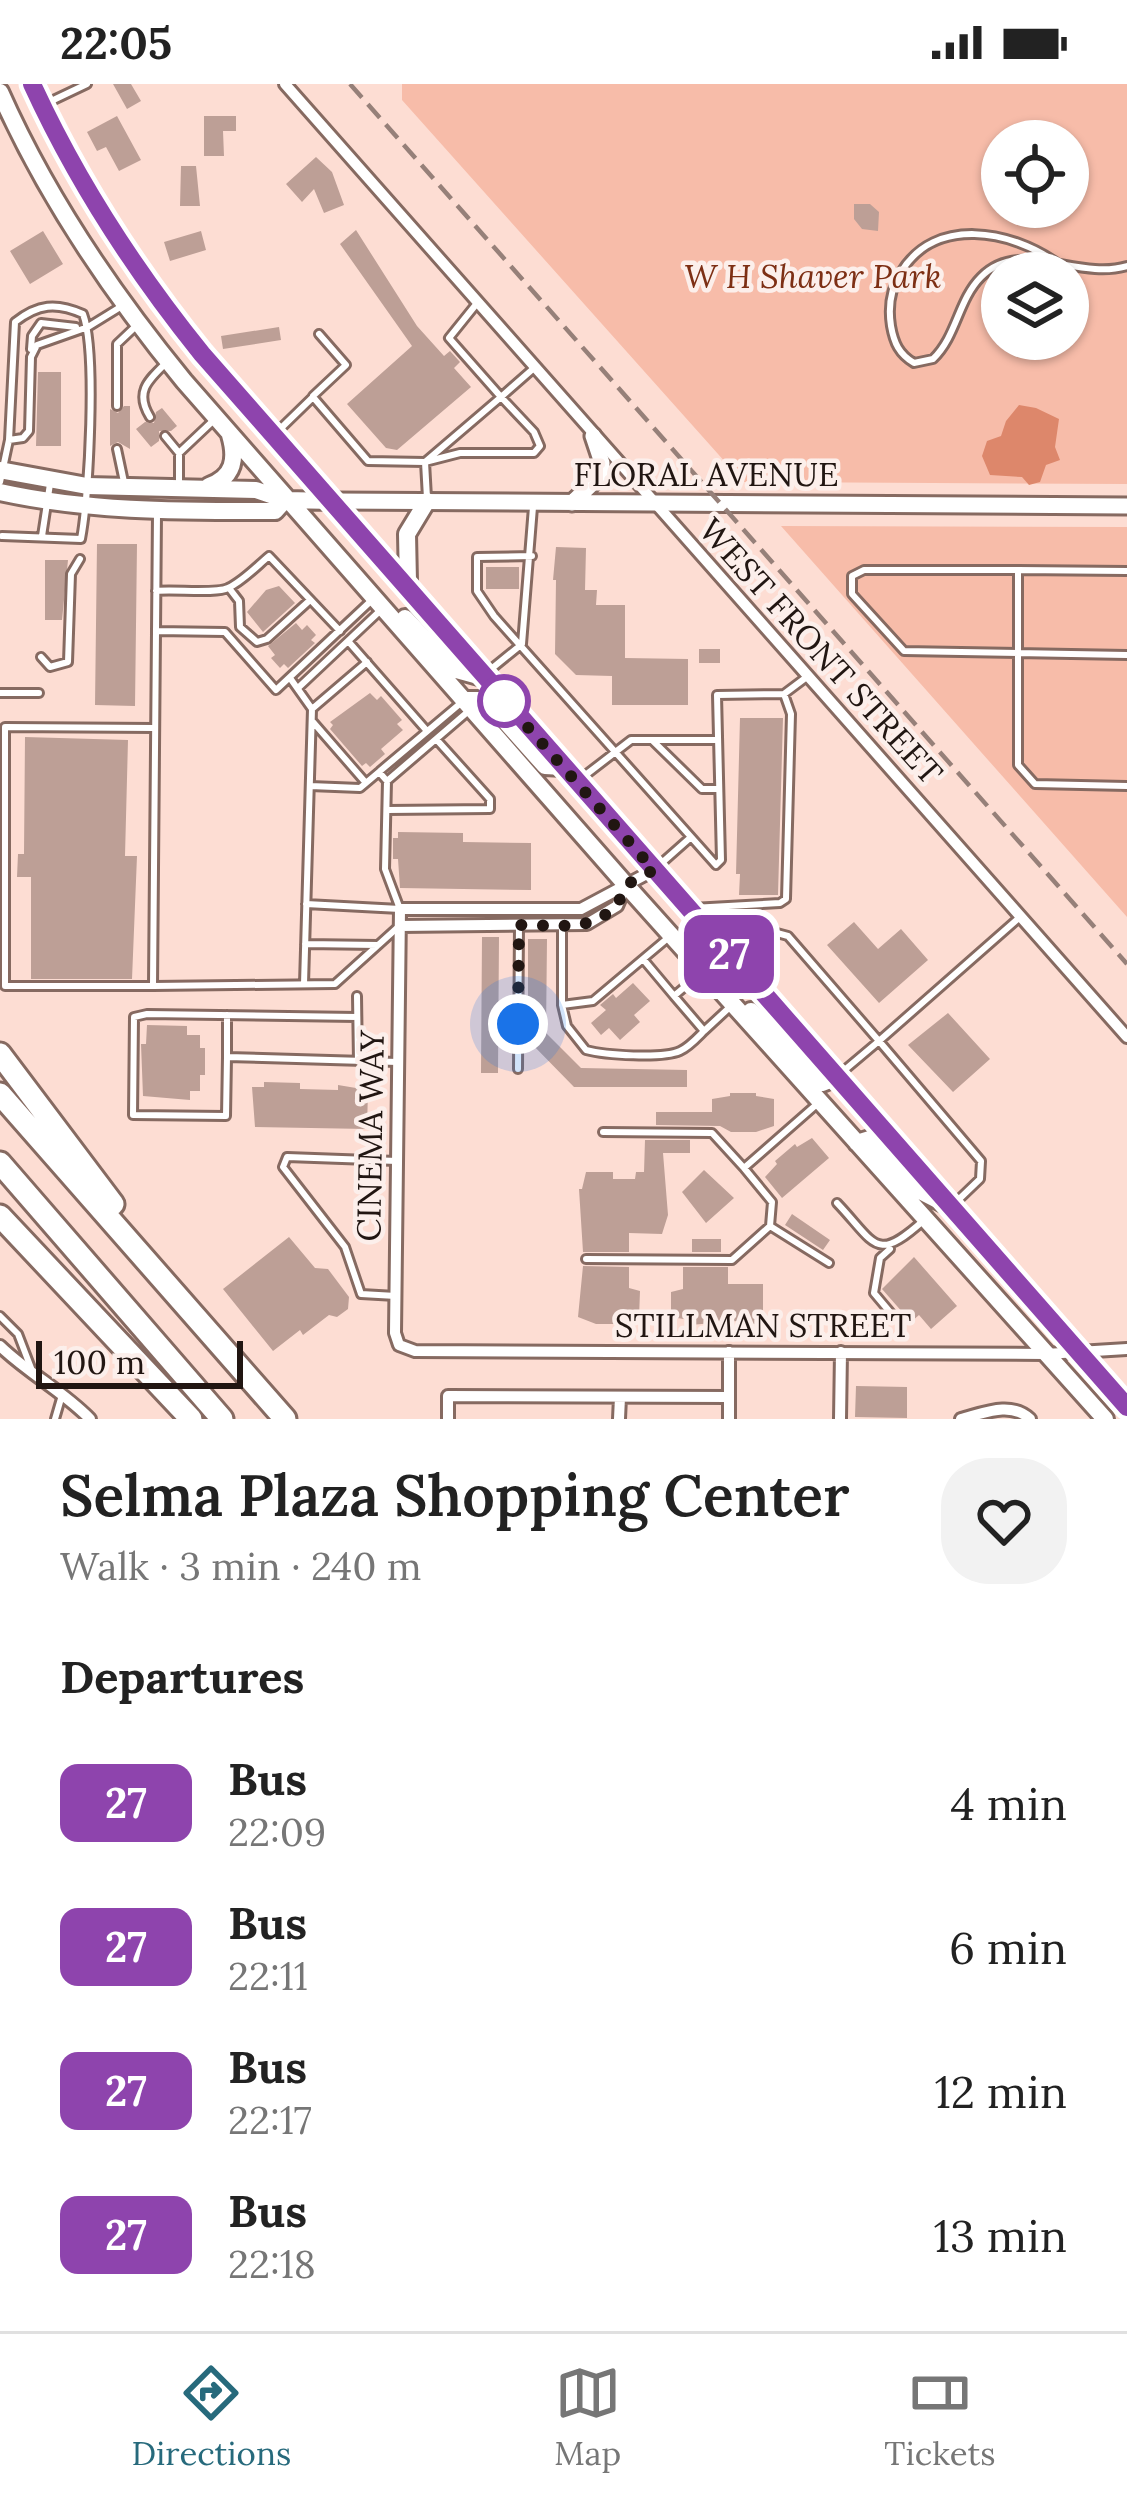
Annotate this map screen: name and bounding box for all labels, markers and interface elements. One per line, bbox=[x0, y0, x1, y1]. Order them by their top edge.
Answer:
text: 22:05 bbox=[60, 14, 172, 71]
map controls bbox=[981, 120, 1089, 360]
button: locate bbox=[981, 120, 1089, 228]
button: layers bbox=[981, 252, 1089, 360]
park label: W H Shaver Park bbox=[684, 255, 942, 297]
street label: FLORAL AVENUE bbox=[573, 453, 839, 495]
street label: WEST FRONT STREET bbox=[690, 509, 952, 793]
unlabelled marker bbox=[479, 676, 529, 726]
line badge: 27 bbox=[675, 915, 783, 993]
text: 27 bbox=[708, 927, 750, 981]
your location bbox=[488, 994, 548, 1054]
street label: CINEMA WAY bbox=[347, 1029, 393, 1242]
street label: STILLMAN STREET bbox=[615, 1304, 911, 1346]
scale bar bbox=[36, 1335, 243, 1388]
text: 100 m bbox=[54, 1341, 145, 1383]
button: heart bbox=[941, 1458, 1067, 1584]
text: Selma Plaza Shopping Center bbox=[60, 1459, 849, 1532]
text: Walk · 3 min · 240 m bbox=[60, 1541, 422, 1591]
text: Departures bbox=[60, 1648, 304, 1705]
text: Bus bbox=[228, 1750, 307, 1807]
text: 4 min bbox=[951, 1775, 1067, 1832]
text: 27 bbox=[105, 1776, 147, 1830]
text: 22:09 bbox=[228, 1807, 326, 1857]
text: Bus bbox=[228, 1894, 307, 1951]
text: 6 min bbox=[949, 1919, 1067, 1976]
text: 27 bbox=[105, 1920, 147, 1974]
text: 22:11 bbox=[228, 1951, 308, 2001]
text: Bus bbox=[228, 2038, 307, 2095]
text: 12 min bbox=[934, 2063, 1067, 2120]
text: 27 bbox=[105, 2064, 147, 2118]
text: 22:17 bbox=[228, 2095, 312, 2145]
text: Bus bbox=[228, 2182, 307, 2239]
text: 13 min bbox=[934, 2207, 1067, 2264]
text: 27 bbox=[105, 2208, 147, 2262]
text: 22:18 bbox=[228, 2239, 316, 2289]
tab: Directions bbox=[132, 2360, 291, 2474]
tab: Map bbox=[554, 2360, 621, 2474]
tab: Tickets bbox=[884, 2360, 995, 2474]

